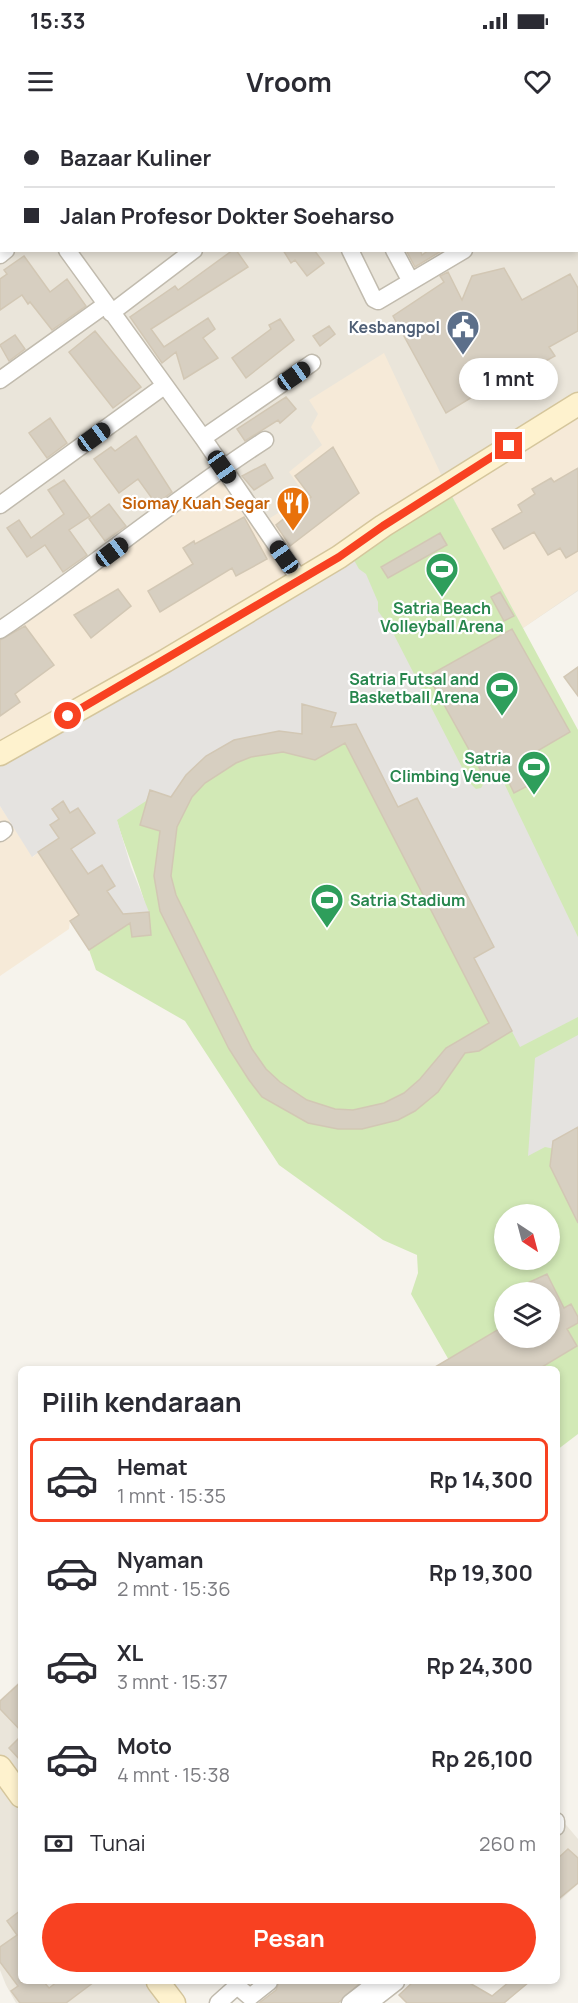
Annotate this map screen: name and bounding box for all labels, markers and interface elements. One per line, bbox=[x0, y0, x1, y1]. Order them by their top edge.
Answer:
text: 15:33 bbox=[30, 6, 86, 36]
text: Vroom bbox=[246, 63, 332, 100]
icon: menu bbox=[24, 65, 57, 98]
icon: heart bbox=[521, 65, 554, 98]
text: Bazaar Kuliner bbox=[60, 143, 211, 173]
text: Jalan Profesor Dokter Soeharso bbox=[60, 201, 394, 231]
public building icon: Kesbangpol bbox=[445, 309, 481, 356]
place label: Kesbangpol bbox=[349, 316, 440, 338]
car bbox=[274, 358, 314, 394]
callout: 1 mnt bbox=[460, 359, 558, 401]
text: 1 mnt bbox=[483, 365, 534, 392]
car bbox=[74, 419, 114, 455]
route end bbox=[495, 432, 522, 459]
car bbox=[204, 447, 240, 487]
restaurant icon: Siomay Kuah Segar bbox=[275, 485, 311, 532]
place label: Siomay Kuah Segar bbox=[122, 492, 270, 514]
car bbox=[92, 534, 132, 570]
car bbox=[266, 537, 302, 577]
sports icon: Satria Beach Volleyball Arena bbox=[424, 551, 460, 598]
place label: Satria Beach Volleyball Arena bbox=[380, 597, 504, 637]
place label: Satria Futsal and Basketball Arena bbox=[349, 668, 479, 708]
sports icon: Satria Futsal and Basketball Arena bbox=[484, 670, 520, 717]
route start bbox=[54, 702, 81, 729]
place label: Satria Climbing Venue bbox=[390, 747, 511, 787]
sports icon: Satria Climbing Venue bbox=[516, 749, 552, 796]
sports icon: Satria Stadium bbox=[309, 882, 345, 929]
place label: Satria Stadium bbox=[350, 889, 465, 911]
north arrow bbox=[494, 1204, 560, 1270]
map controls bbox=[494, 1204, 560, 1348]
button: layers bbox=[494, 1282, 560, 1348]
text: Pilih kendaraan bbox=[42, 1383, 242, 1420]
text: Hemat bbox=[117, 1452, 188, 1482]
icon: car bbox=[45, 1453, 99, 1507]
text: Rp 14,300 bbox=[430, 1465, 533, 1495]
text: 1 mnt · 15:35 bbox=[117, 1482, 226, 1509]
text: Nyaman bbox=[117, 1545, 204, 1575]
icon: car bbox=[45, 1546, 99, 1600]
text: Rp 19,300 bbox=[429, 1558, 533, 1588]
text: 2 mnt · 15:36 bbox=[117, 1575, 231, 1602]
text: XL bbox=[117, 1638, 143, 1668]
icon: car bbox=[45, 1639, 99, 1693]
text: Rp 24,300 bbox=[426, 1651, 533, 1681]
text: 3 mnt · 15:37 bbox=[117, 1668, 228, 1695]
text: Moto bbox=[117, 1731, 172, 1761]
icon: car bbox=[45, 1732, 99, 1786]
text: Rp 26,100 bbox=[431, 1744, 533, 1774]
text: 4 mnt · 15:38 bbox=[117, 1761, 230, 1788]
icon: cash bbox=[42, 1827, 75, 1860]
text: Tunai bbox=[90, 1828, 146, 1858]
text: 260 m bbox=[479, 1830, 536, 1857]
button: Pesan bbox=[42, 1903, 536, 1972]

